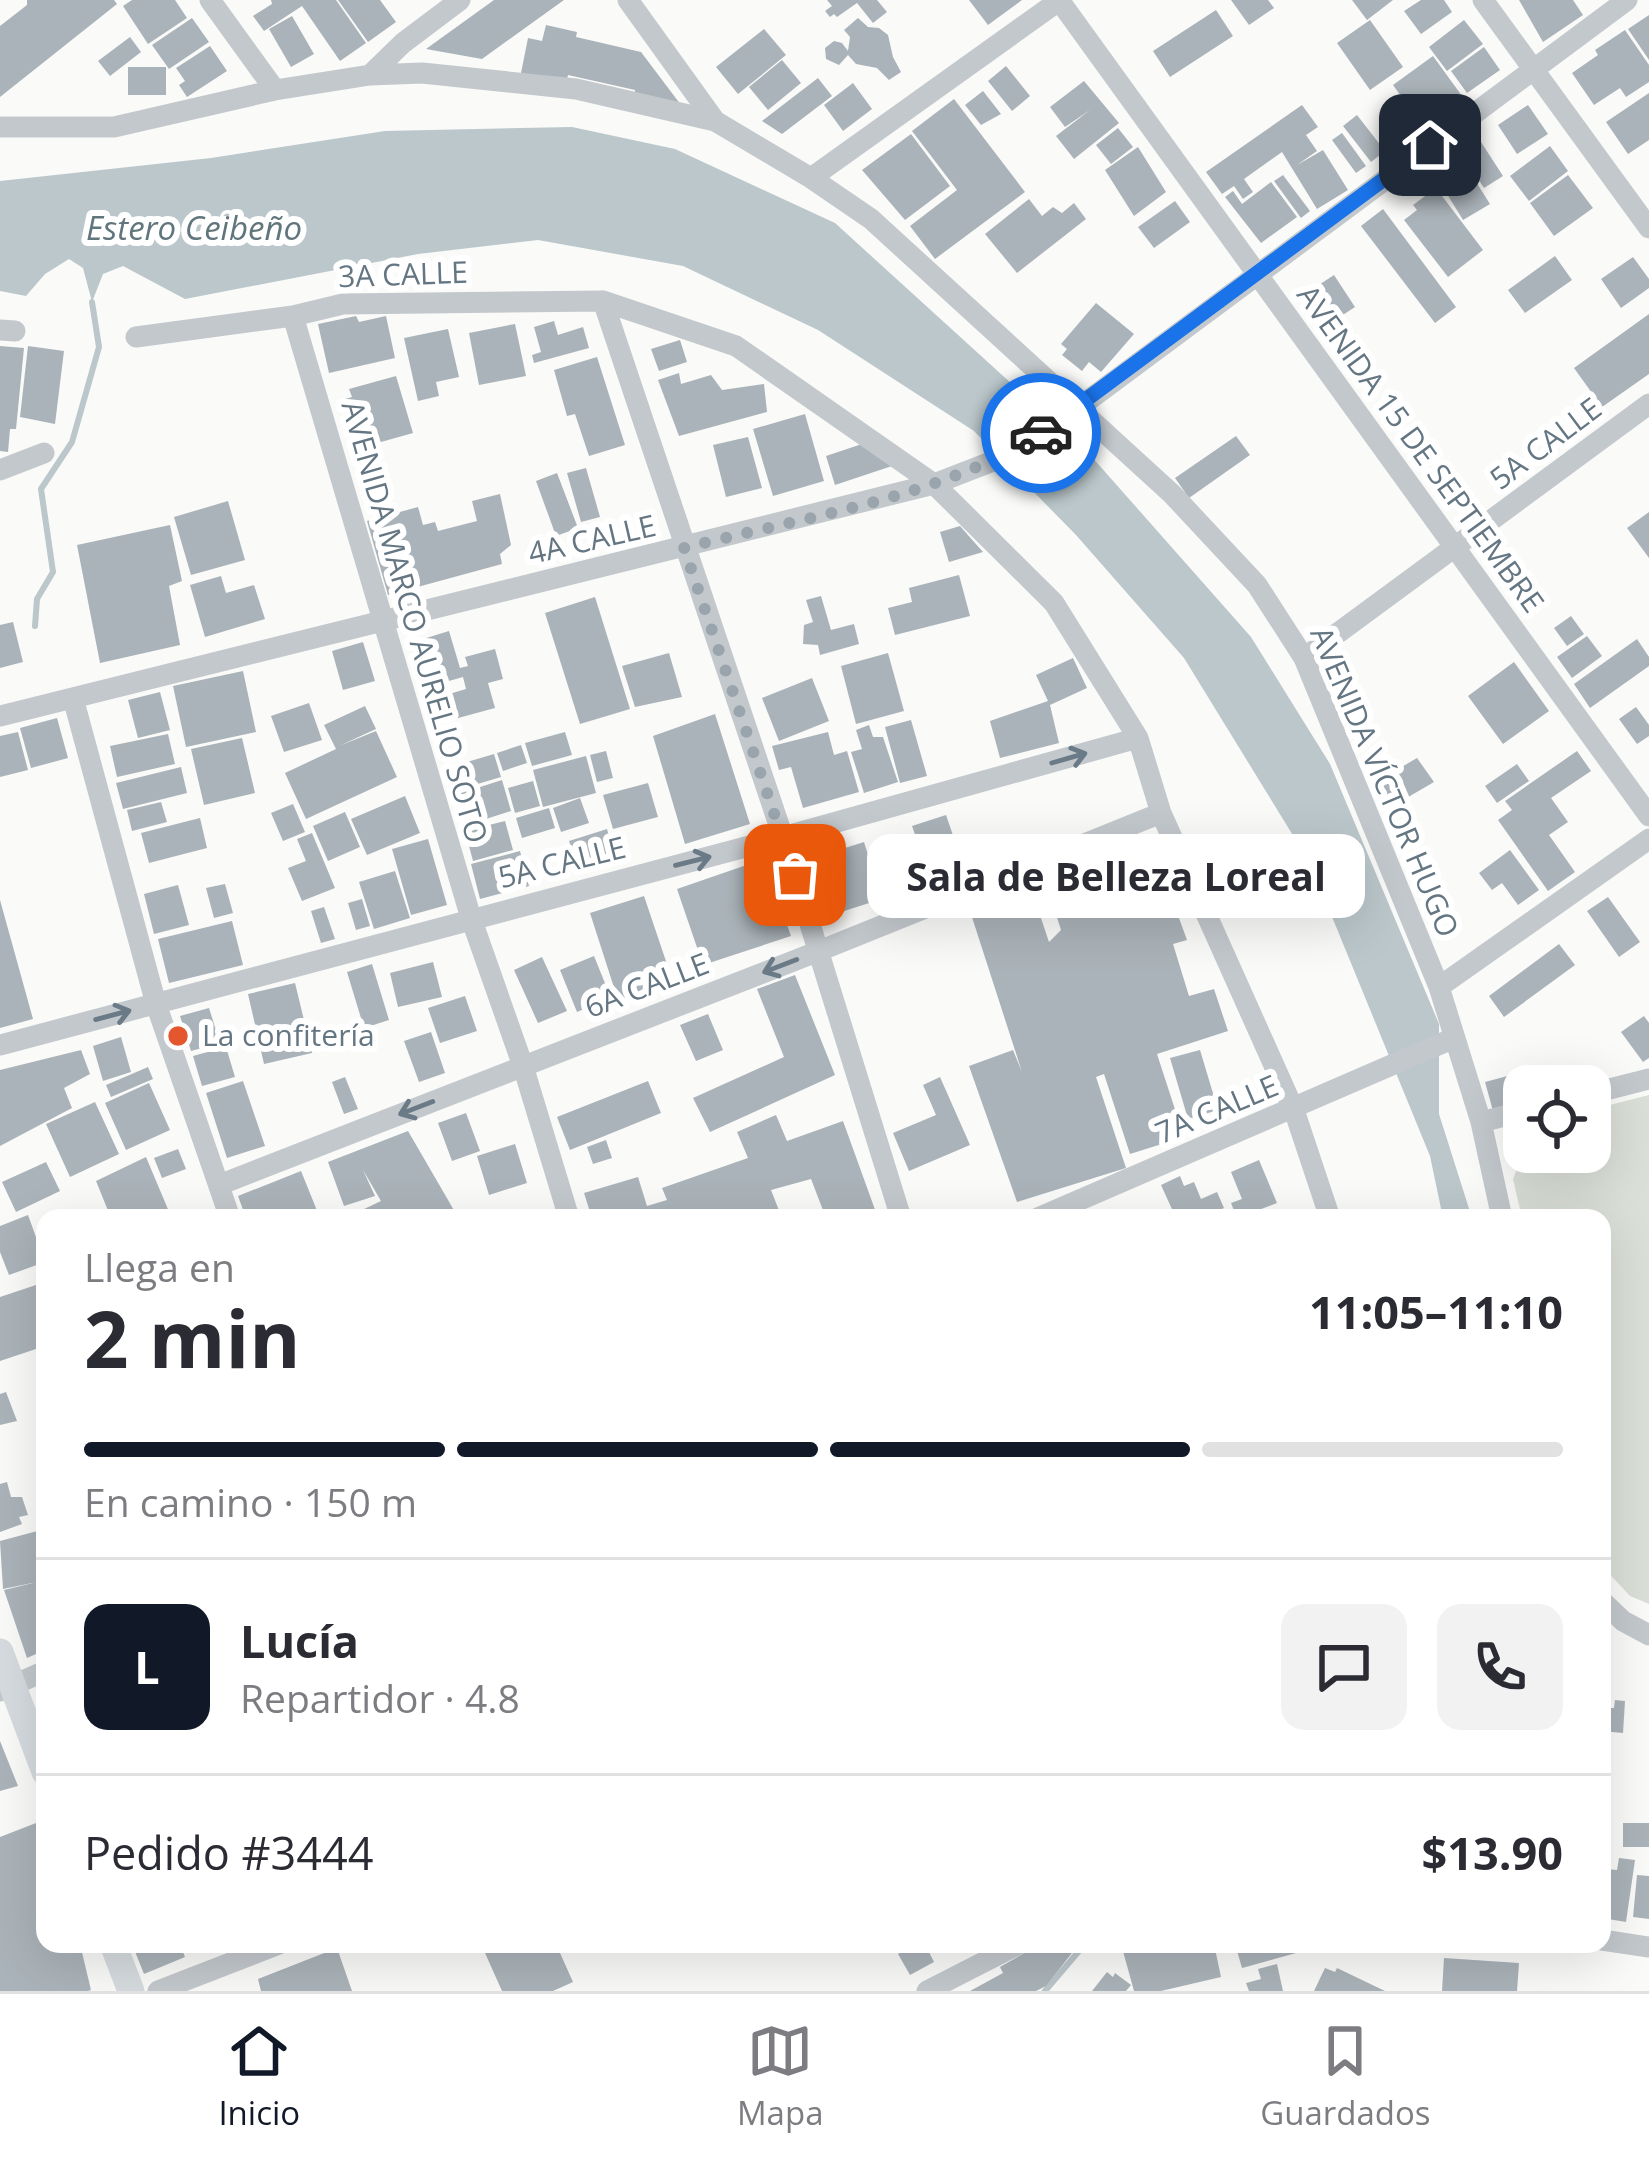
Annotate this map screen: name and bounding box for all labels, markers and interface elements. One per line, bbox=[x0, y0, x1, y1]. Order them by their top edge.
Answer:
pin bbox=[1379, 94, 1481, 196]
icon: home bbox=[1397, 112, 1463, 178]
water label: Estero Ceibeño bbox=[86, 205, 302, 250]
street label: 3A CALLE bbox=[337, 251, 469, 296]
street label: AVENIDA 15 DE SEPTIEMBRE bbox=[1288, 276, 1554, 620]
courier bbox=[981, 373, 1101, 493]
street label: 5A CALLE bbox=[1481, 387, 1609, 498]
street label: AVENIDA MARCO AURELIO SOTO bbox=[333, 396, 498, 848]
icon: car bbox=[1008, 400, 1074, 466]
street label: 4A CALLE bbox=[524, 504, 660, 573]
street label: AVENIDA VÍCTOR HUGO bbox=[1301, 620, 1469, 943]
one-way arrow bbox=[1049, 745, 1087, 767]
pin bbox=[744, 824, 846, 926]
street label: 5A CALLE bbox=[494, 826, 630, 897]
callout: Sala de Belleza Loreal bbox=[867, 833, 1365, 917]
icon: bag bbox=[762, 842, 828, 908]
one-way arrow bbox=[673, 848, 711, 870]
text: Sala de Belleza Loreal bbox=[906, 849, 1326, 902]
street label: 6A CALLE bbox=[579, 942, 714, 1027]
one-way arrow bbox=[762, 957, 799, 979]
one-way arrow bbox=[94, 1003, 132, 1025]
place label: La confitería bbox=[202, 1014, 375, 1055]
marker: La confitería bbox=[165, 1023, 191, 1049]
street label: 7A CALLE bbox=[1149, 1064, 1284, 1153]
map controls bbox=[1503, 1065, 1611, 1173]
button: locate bbox=[1503, 1065, 1611, 1173]
one-way arrow bbox=[399, 1098, 436, 1120]
text: Llega en bbox=[84, 1240, 235, 1293]
text: 11:05–11:10 bbox=[1309, 1281, 1563, 1342]
text: 2 min bbox=[84, 1285, 301, 1391]
text: En camino · 150 m bbox=[84, 1475, 417, 1528]
button: chat bbox=[1281, 1604, 1407, 1730]
button: phone bbox=[1437, 1604, 1563, 1730]
text: Lucía bbox=[240, 1610, 359, 1671]
text: L bbox=[134, 1636, 160, 1697]
text: Repartidor · 4.8 bbox=[240, 1671, 520, 1724]
text: Pedido #3444 bbox=[84, 1822, 374, 1883]
text: $13.90 bbox=[1422, 1822, 1563, 1883]
tab: Inicio bbox=[218, 2018, 300, 2135]
tab: Mapa bbox=[737, 2018, 823, 2135]
tab: Guardados bbox=[1260, 2018, 1431, 2135]

